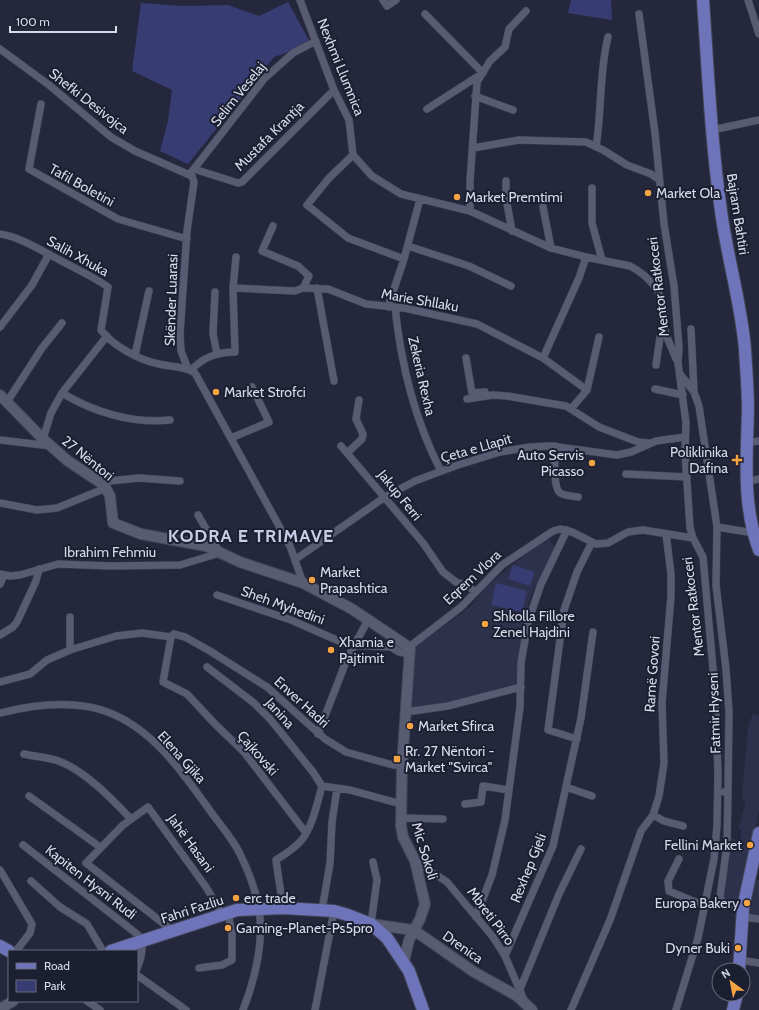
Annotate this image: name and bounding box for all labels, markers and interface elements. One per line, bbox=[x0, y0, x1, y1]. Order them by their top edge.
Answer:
scale bar bbox=[10, 8, 116, 34]
text: 100 m bbox=[16, 14, 50, 29]
street label: Nexhmi Llumnica bbox=[313, 16, 369, 118]
street label: Selim Veselaj bbox=[207, 58, 270, 130]
street label: Shefki Desivojca bbox=[45, 64, 133, 138]
street label: Mustafa Krantja bbox=[230, 97, 308, 175]
street label: Tafil Boletini bbox=[46, 160, 118, 210]
street label: Bajram Bahtiri bbox=[723, 172, 753, 256]
place label: Market Ola bbox=[656, 184, 720, 202]
place label: Market Premtimi bbox=[465, 188, 563, 206]
marker: Market Ola bbox=[643, 188, 653, 198]
marker: Market Premtimi bbox=[452, 192, 462, 202]
street label: Salih Xhuka bbox=[44, 232, 112, 281]
street label: Mentor Ratkoceri bbox=[643, 236, 673, 338]
street label: Skënder Luarasi bbox=[160, 254, 182, 346]
street label: Marie Shllaku bbox=[380, 284, 460, 316]
street label: Zekeria Rexha bbox=[404, 334, 440, 418]
place label: Market Strofci bbox=[224, 383, 306, 401]
marker: Market Strofci bbox=[211, 387, 221, 397]
street label: Çeta e Llapit bbox=[438, 429, 514, 467]
street label: 27 Nëntori bbox=[58, 432, 118, 484]
place label: Poliklinika Dafina bbox=[670, 443, 728, 477]
place label: Auto Servis Picasso bbox=[517, 446, 584, 480]
marker: Poliklinika Dafina bbox=[731, 454, 743, 466]
marker: Auto Servis Picasso bbox=[587, 458, 597, 468]
street label: Jakup Ferri bbox=[373, 465, 426, 524]
district label: KODRA E TRIMAVE bbox=[168, 525, 334, 547]
street label: Ibrahim Fehmiu bbox=[64, 543, 156, 561]
street label: Eqrem Vlora bbox=[439, 545, 505, 608]
street label: Mentor Ratkoceri bbox=[678, 556, 708, 658]
place label: Market Prapashtica bbox=[320, 563, 388, 597]
marker: Market Prapashtica bbox=[307, 575, 317, 585]
street label: Sheh Myhedini bbox=[239, 581, 327, 629]
place label: Shkolla Fillore Zenel Hajdini bbox=[493, 607, 575, 641]
marker: Shkolla Fillore Zenel Hajdini bbox=[480, 619, 490, 629]
place label: Xhamia e Pajtimit bbox=[339, 633, 394, 667]
street label: Ramë Govori bbox=[640, 635, 664, 713]
marker: Xhamia e Pajtimit bbox=[326, 645, 336, 655]
street label: Enver Hadri bbox=[271, 672, 333, 732]
street label: Fatmir Hyseni bbox=[704, 672, 724, 754]
street label: Janina bbox=[261, 693, 299, 732]
place label: Market Sfirca bbox=[418, 717, 495, 735]
marker: Market Sfirca bbox=[405, 721, 415, 731]
street label: Elena Gjika bbox=[154, 727, 210, 787]
street label: Çajkovski bbox=[234, 727, 282, 779]
place label: Rr. 27 Nëntori - Market "Svirca" bbox=[405, 742, 494, 776]
marker: Rr. 27 Nëntori - Market "Svirca" bbox=[392, 754, 402, 764]
street label: Jahë Hasani bbox=[163, 809, 218, 876]
street label: Mic Sokoli bbox=[408, 820, 442, 882]
street label: Rexhep Gjeli bbox=[506, 831, 550, 905]
place label: Fellini Market bbox=[664, 836, 742, 854]
marker: Fellini Market bbox=[745, 840, 755, 850]
street label: Kapiten Hysni Rudi bbox=[42, 841, 140, 923]
street label: Mbreti Pirro bbox=[463, 883, 519, 949]
place label: erc trade bbox=[244, 889, 296, 907]
street label: Fahri Fazliu bbox=[158, 890, 226, 928]
marker: erc trade bbox=[231, 893, 241, 903]
place label: Europa Bakery bbox=[655, 894, 739, 912]
marker: Europa Bakery bbox=[742, 898, 752, 908]
place label: Gaming-Planet-Ps5pro bbox=[236, 919, 373, 937]
marker: Gaming-Planet-Ps5pro bbox=[223, 923, 233, 933]
street label: Drenica bbox=[439, 927, 487, 968]
place label: Dyner Buki bbox=[665, 939, 730, 957]
marker: Dyner Buki bbox=[733, 943, 743, 953]
legend bbox=[8, 950, 138, 1002]
text: Road bbox=[44, 958, 70, 973]
north arrow bbox=[711, 962, 751, 1002]
text: N bbox=[719, 966, 733, 982]
text: Park bbox=[44, 978, 66, 993]

